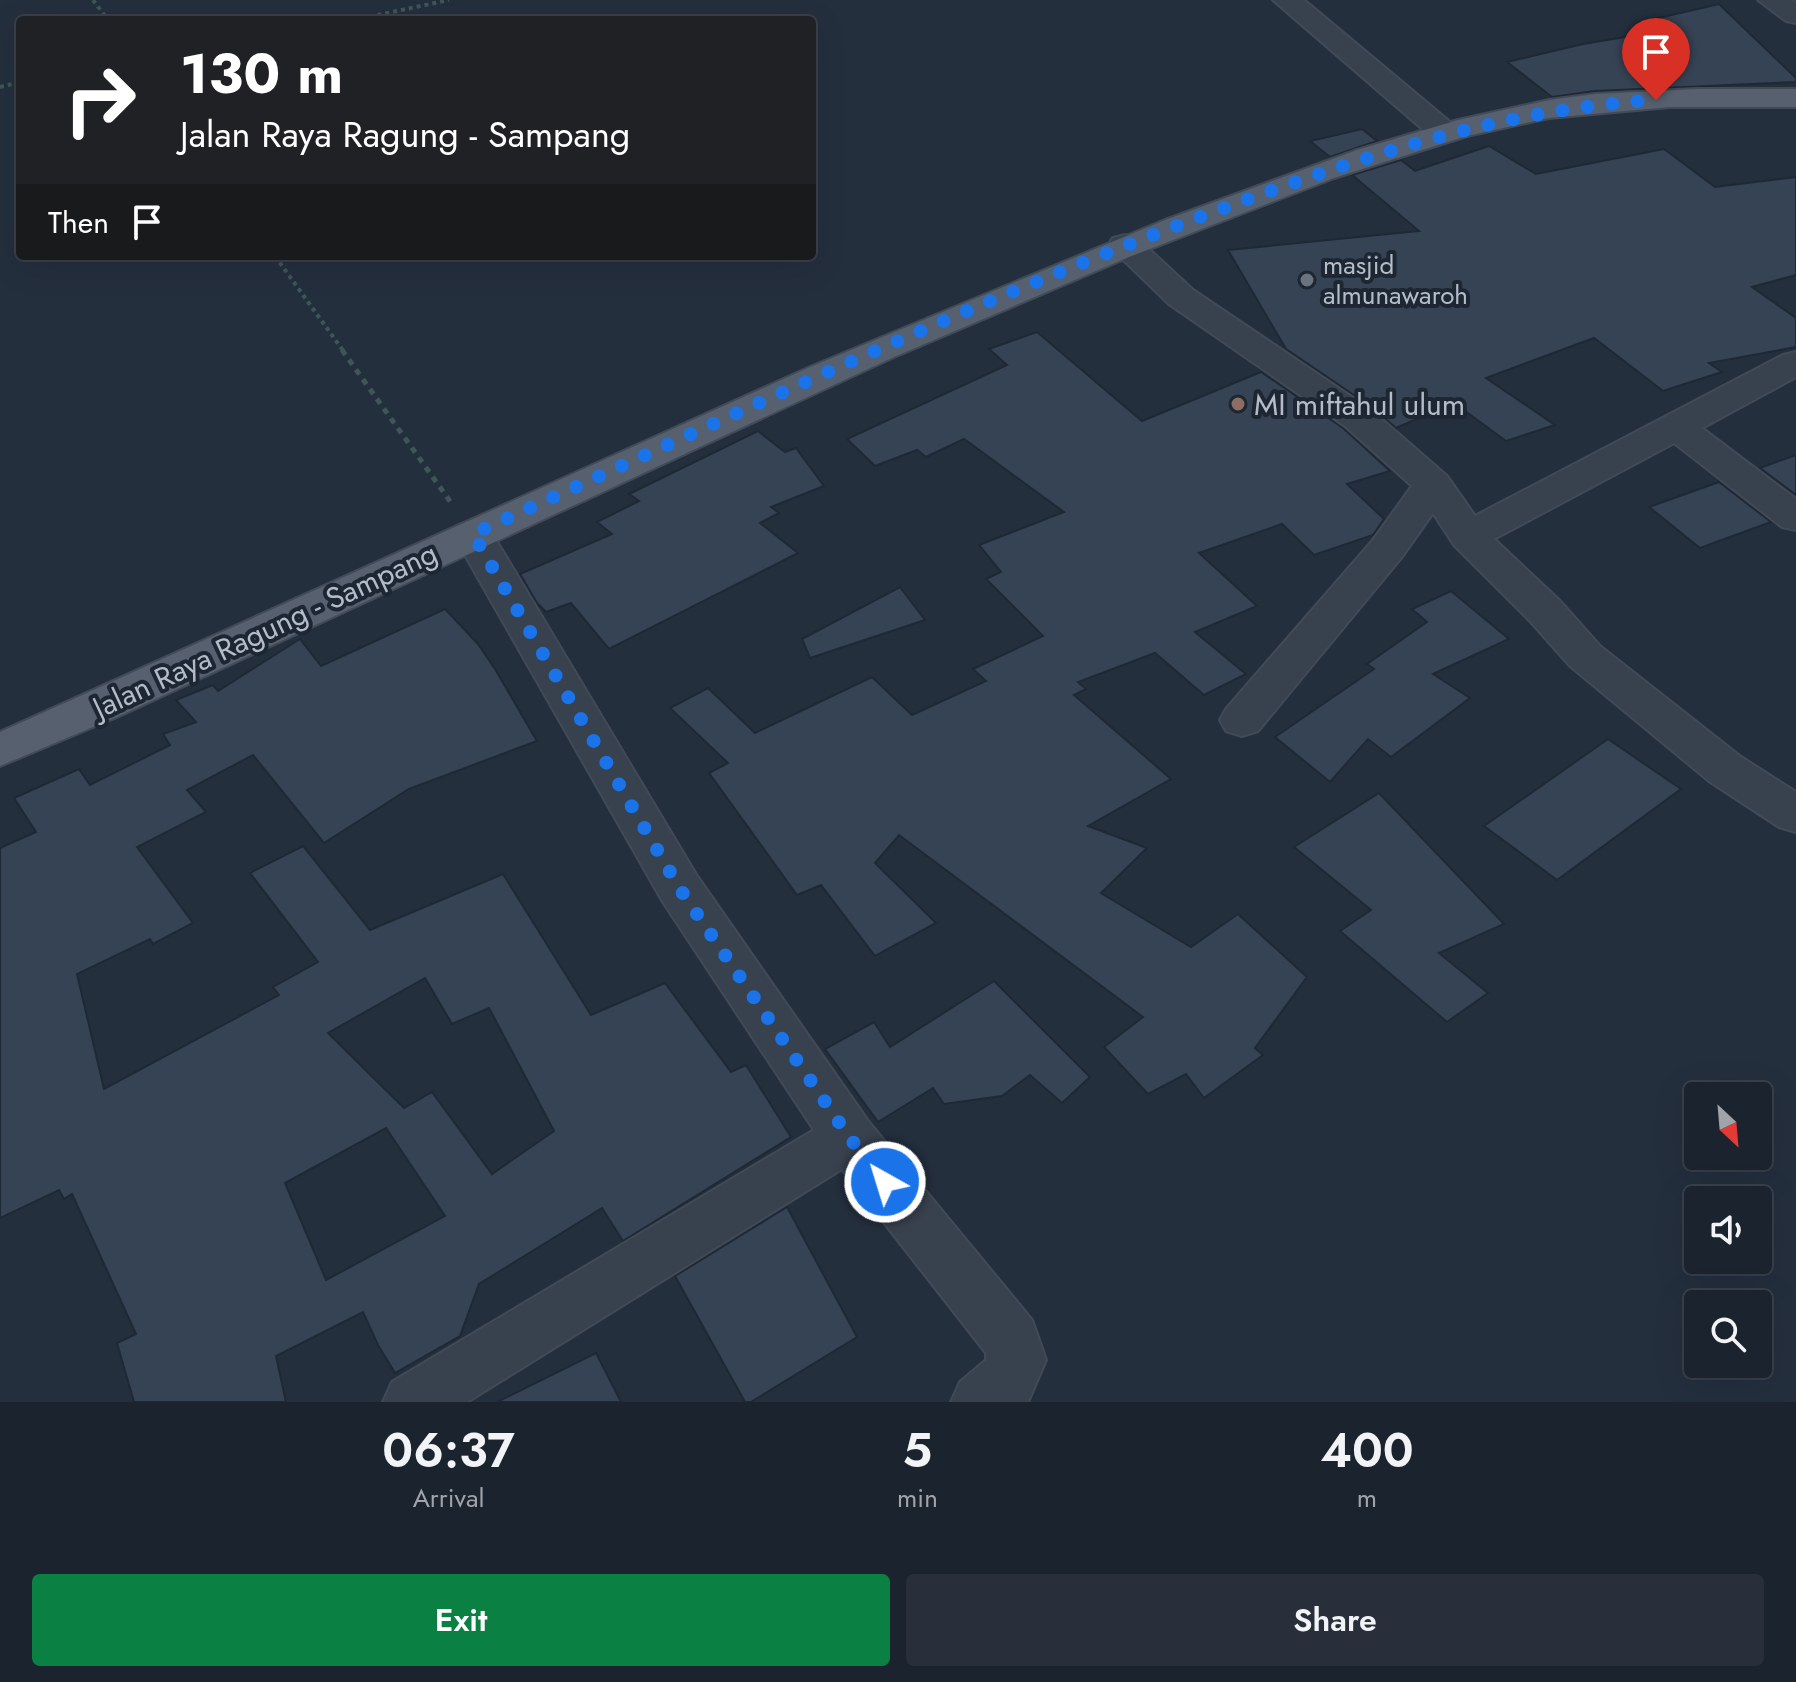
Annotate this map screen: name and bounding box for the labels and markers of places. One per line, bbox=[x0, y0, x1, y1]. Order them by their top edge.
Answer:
pin bbox=[1622, 18, 1690, 100]
place label: masjid almunawaroh bbox=[1323, 246, 1468, 314]
marker: masjid almunawaroh bbox=[1298, 271, 1316, 289]
place label: MI miftahul ulum bbox=[1254, 383, 1465, 426]
marker: MI miftahul ulum bbox=[1229, 395, 1247, 413]

